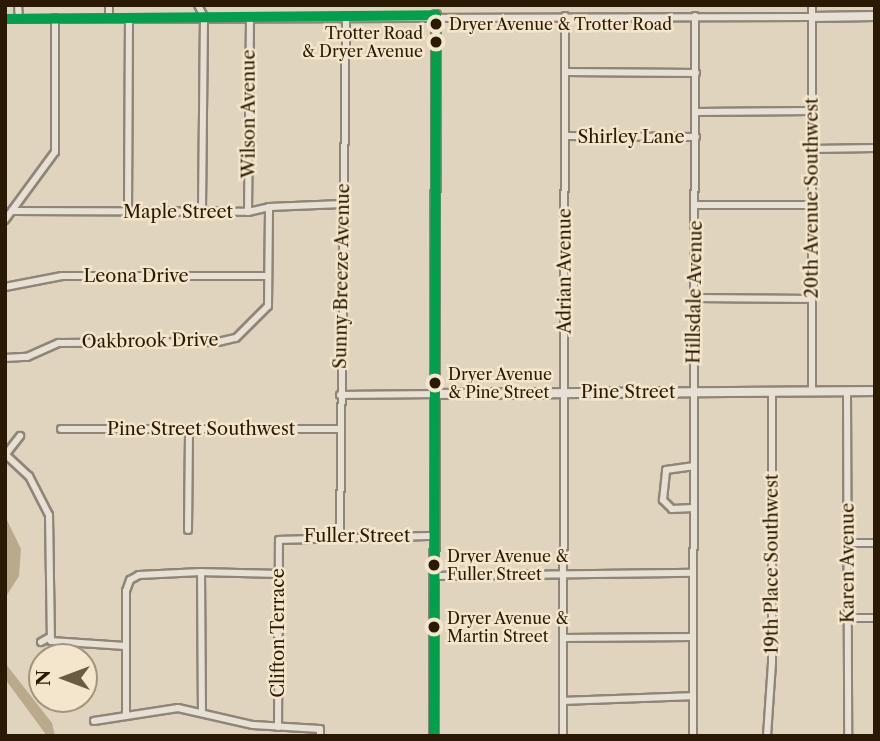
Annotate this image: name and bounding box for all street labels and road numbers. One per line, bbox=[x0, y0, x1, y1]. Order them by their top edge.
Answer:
street label: Wilson Avenue bbox=[238, 49, 260, 179]
street label: 20th Avenue Southwest bbox=[801, 97, 823, 299]
street label: Shirley Lane bbox=[577, 126, 685, 148]
street label: Sunny Breeze Avenue bbox=[330, 182, 354, 370]
street label: Maple Street bbox=[123, 201, 233, 223]
street label: Adrian Avenue bbox=[554, 208, 576, 334]
street label: Hillsdale Avenue bbox=[683, 220, 707, 364]
street label: Leona Drive bbox=[83, 265, 189, 287]
street label: Oakbrook Drive bbox=[81, 329, 219, 353]
street label: Pine Street bbox=[581, 381, 675, 403]
street label: Pine Street Southwest bbox=[107, 418, 295, 440]
street label: 19th Place Southwest bbox=[761, 474, 783, 654]
street label: Karen Avenue bbox=[837, 503, 859, 623]
street label: Fuller Street bbox=[304, 525, 410, 547]
street label: Clifton Terrace bbox=[267, 568, 289, 698]

